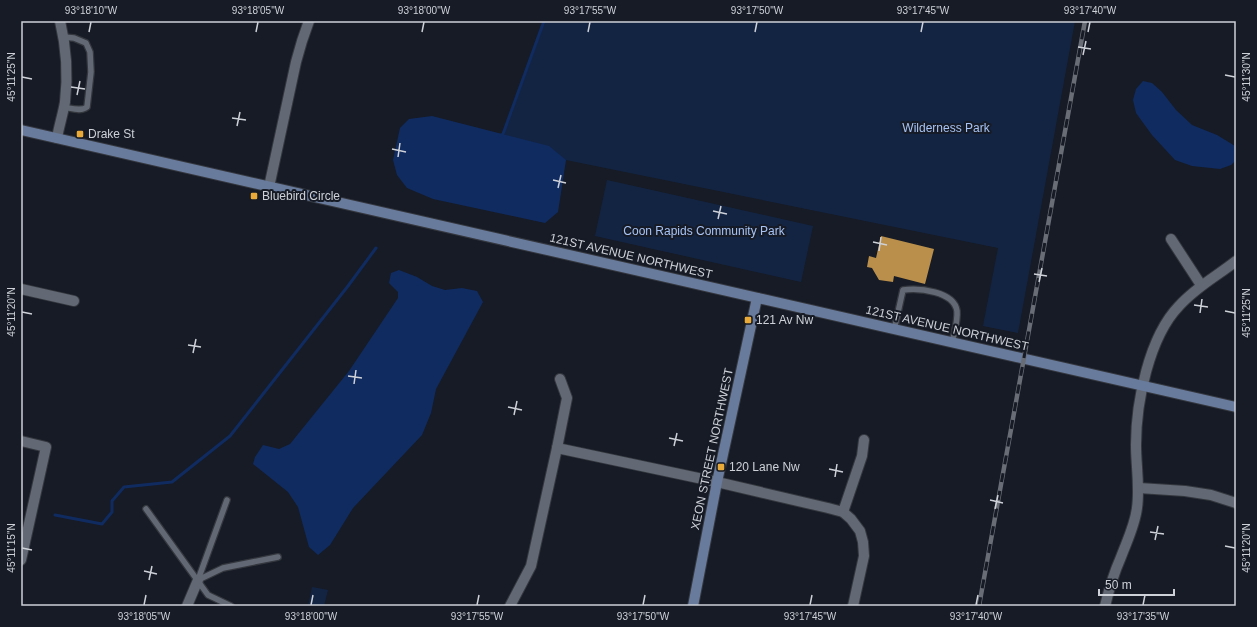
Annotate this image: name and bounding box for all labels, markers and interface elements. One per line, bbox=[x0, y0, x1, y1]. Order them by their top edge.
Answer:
text: 93°18'10"W bbox=[65, 5, 118, 16]
text: 93°18'05"W bbox=[232, 5, 285, 16]
text: 93°18'00"W bbox=[398, 5, 451, 16]
text: 93°17'55"W bbox=[564, 5, 617, 16]
text: 93°17'50"W bbox=[731, 5, 784, 16]
text: 93°17'45"W bbox=[897, 5, 950, 16]
text: 93°17'40"W bbox=[1064, 5, 1117, 16]
text: 45°11'25"N bbox=[6, 52, 17, 102]
text: 45°11'30"N bbox=[1241, 52, 1252, 102]
park label: Wilderness Park bbox=[902, 121, 991, 135]
place label: Drake St bbox=[88, 127, 135, 141]
marker: Drake St bbox=[75, 129, 85, 139]
place label: Bluebird Circle bbox=[262, 189, 340, 203]
marker: Bluebird Circle bbox=[249, 191, 259, 201]
park label: Coon Rapids Community Park bbox=[623, 224, 786, 238]
street label: 121ST AVENUE NORTHWEST bbox=[548, 230, 714, 282]
text: 45°11'20"N bbox=[6, 287, 17, 337]
text: 45°11'25"N bbox=[1241, 288, 1252, 338]
street label: 121ST AVENUE NORTHWEST bbox=[864, 302, 1030, 354]
place label: 121 Av Nw bbox=[756, 313, 813, 327]
marker: 121 Av Nw bbox=[743, 315, 753, 325]
street label: XEON STREET NORTHWEST bbox=[688, 366, 736, 531]
place label: 120 Lane Nw bbox=[729, 460, 800, 474]
marker: 120 Lane Nw bbox=[716, 462, 726, 472]
text: 45°11'15"N bbox=[6, 523, 17, 573]
text: 45°11'20"N bbox=[1241, 523, 1252, 573]
scale bar bbox=[1099, 571, 1174, 597]
text: 50 m bbox=[1105, 578, 1132, 592]
text: 93°18'05"W bbox=[118, 611, 171, 622]
text: 93°18'00"W bbox=[285, 611, 338, 622]
text: 93°17'55"W bbox=[451, 611, 504, 622]
text: 93°17'50"W bbox=[617, 611, 670, 622]
text: 93°17'45"W bbox=[784, 611, 837, 622]
text: 93°17'40"W bbox=[950, 611, 1003, 622]
text: 93°17'35"W bbox=[1117, 611, 1170, 622]

